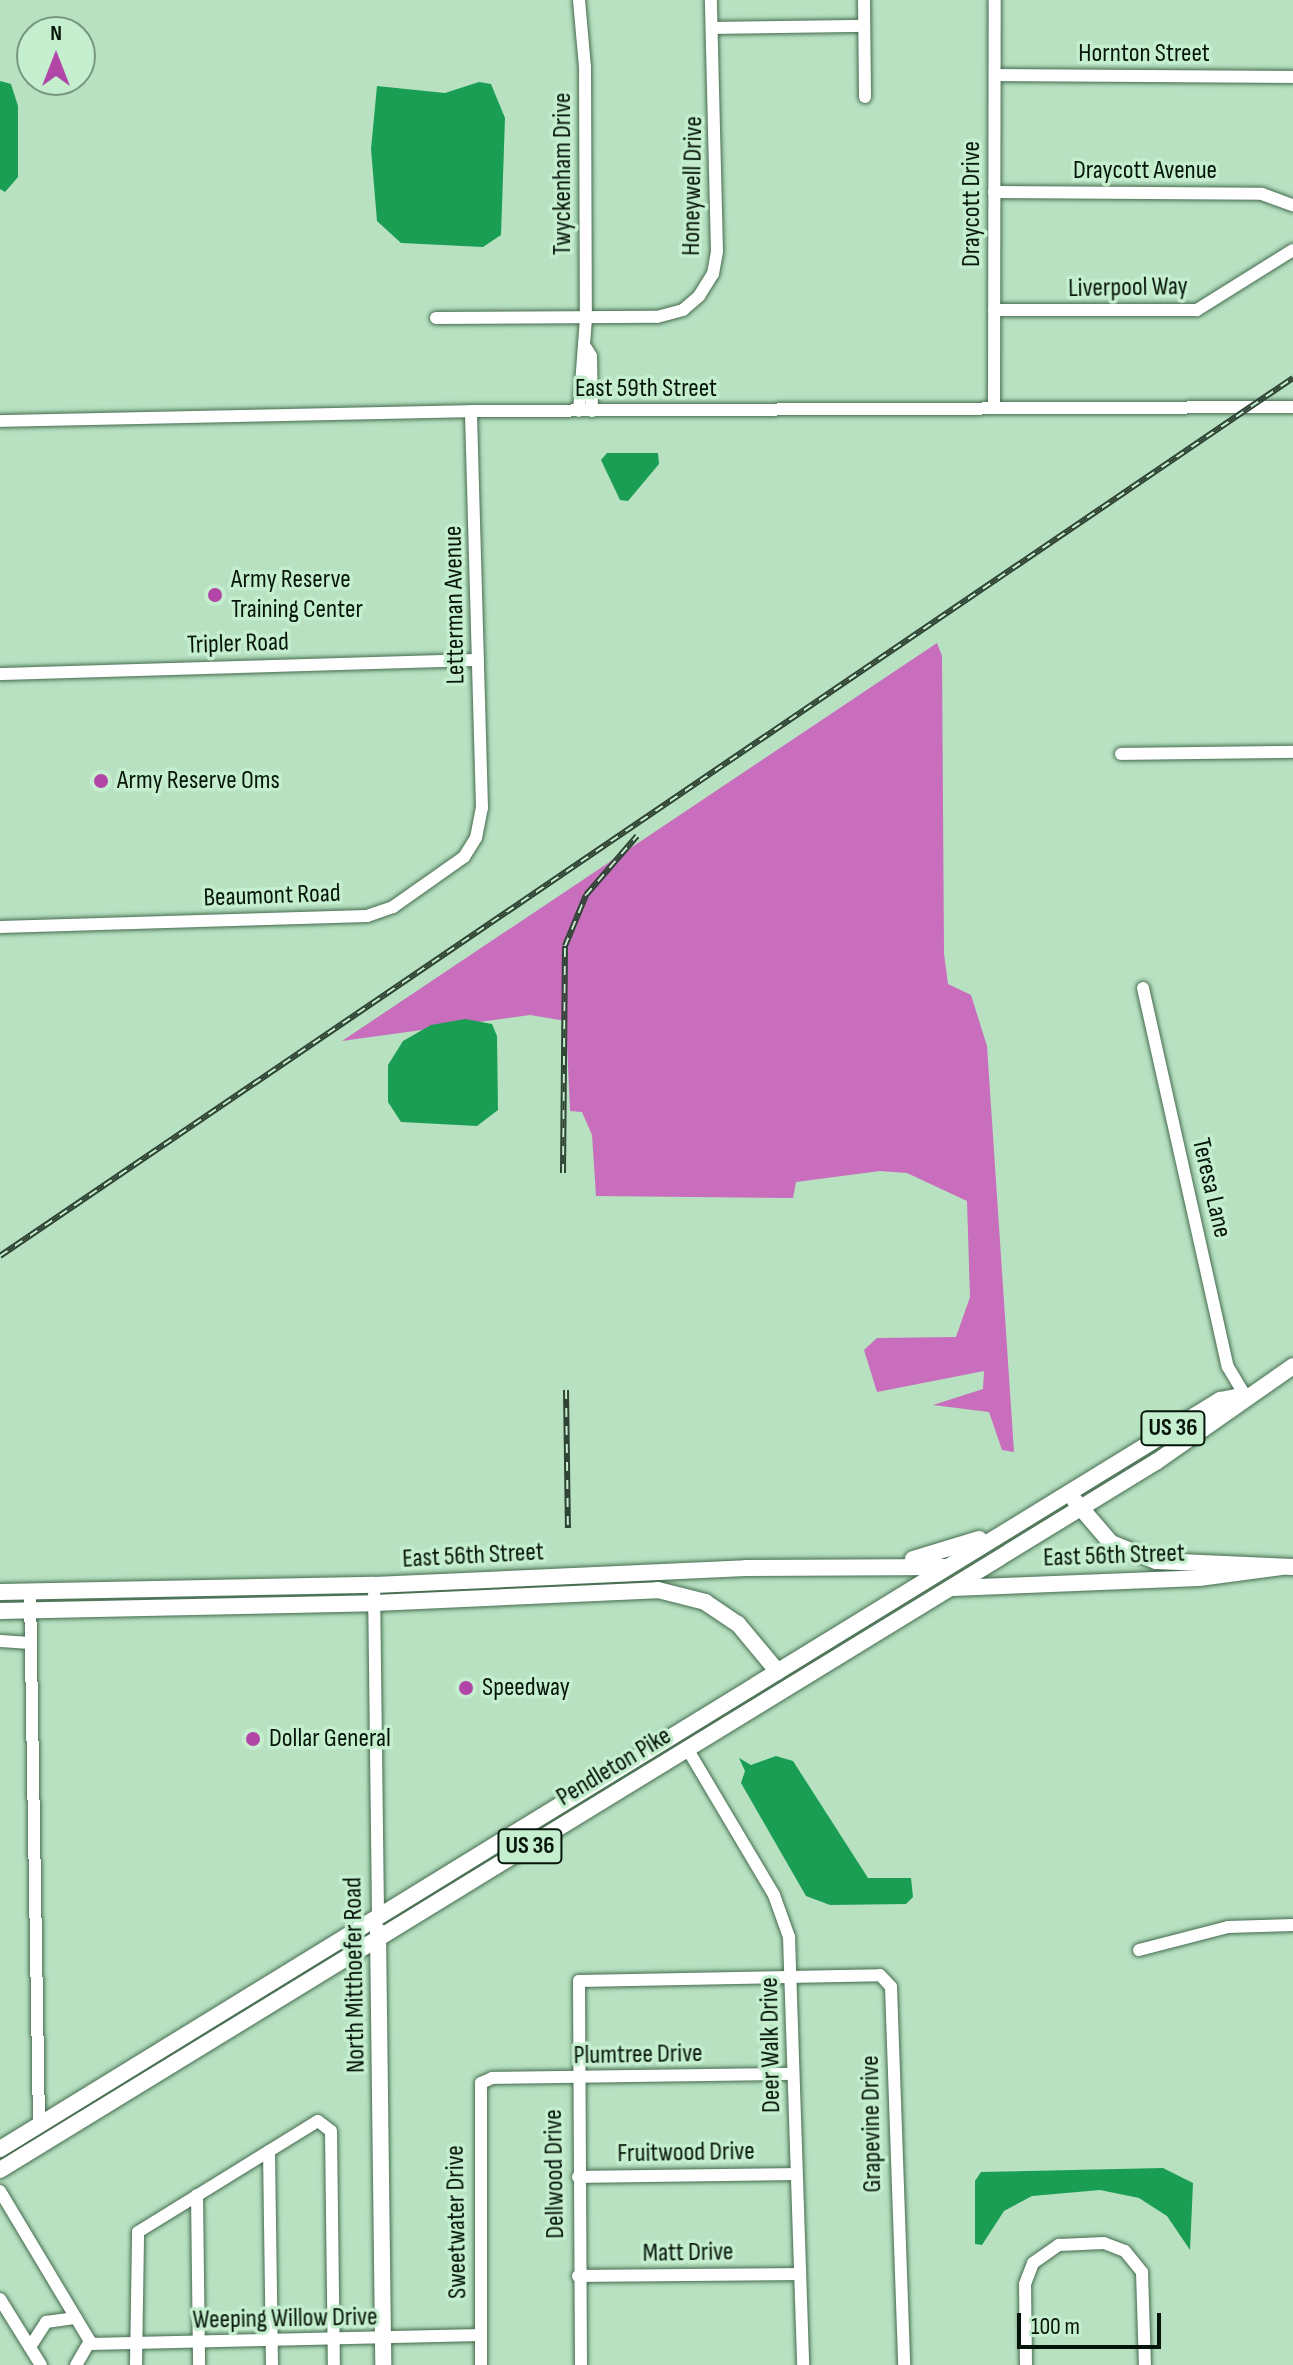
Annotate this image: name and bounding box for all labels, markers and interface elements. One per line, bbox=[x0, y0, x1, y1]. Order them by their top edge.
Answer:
north arrow bbox=[16, 16, 96, 96]
text: N bbox=[50, 20, 62, 47]
street label: Hornton Street bbox=[1078, 38, 1210, 70]
street label: Twyckenham Drive bbox=[547, 93, 579, 255]
street label: Honeywell Drive bbox=[676, 116, 710, 256]
street label: Draycott Drive bbox=[956, 141, 988, 267]
street label: Draycott Avenue bbox=[1073, 155, 1217, 187]
street label: Liverpool Way bbox=[1068, 271, 1188, 305]
street label: East 59th Street bbox=[575, 373, 717, 405]
street label: Letterman Avenue bbox=[438, 525, 472, 685]
place label: Army Reserve Training Center bbox=[231, 564, 363, 626]
marker: Army Reserve Training Center bbox=[206, 586, 224, 604]
street label: Tripler Road bbox=[187, 627, 289, 661]
place label: Army Reserve Oms bbox=[117, 765, 280, 797]
marker: Army Reserve Oms bbox=[92, 772, 110, 790]
street label: Beaumont Road bbox=[203, 878, 341, 914]
street label: Teresa Lane bbox=[1184, 1135, 1238, 1241]
road number: US 36 bbox=[1139, 1408, 1207, 1448]
street label: East 56th Street bbox=[401, 1537, 545, 1575]
street label: East 56th Street bbox=[1043, 1538, 1185, 1574]
place label: Speedway bbox=[482, 1672, 570, 1704]
marker: Speedway bbox=[457, 1679, 475, 1697]
street label: Pendleton Pike bbox=[551, 1721, 677, 1813]
place label: Dollar General bbox=[269, 1723, 391, 1755]
marker: Dollar General bbox=[244, 1730, 262, 1748]
road number: US 36 bbox=[496, 1826, 564, 1866]
street label: North Mitthoefer Road bbox=[338, 1877, 372, 2073]
street label: Deer Walk Drive bbox=[754, 1977, 788, 2113]
street label: Plumtree Drive bbox=[573, 2038, 703, 2072]
street label: Grapevine Drive bbox=[855, 2055, 889, 2193]
street label: Dellwood Drive bbox=[538, 2109, 572, 2239]
street label: Fruitwood Drive bbox=[617, 2136, 755, 2170]
street label: Sweetwater Drive bbox=[440, 2145, 474, 2299]
street label: Matt Drive bbox=[642, 2237, 734, 2269]
scale bar bbox=[1021, 2297, 1165, 2347]
street label: Weeping Willow Drive bbox=[192, 2302, 378, 2336]
text: 100 m bbox=[1031, 2312, 1080, 2341]

